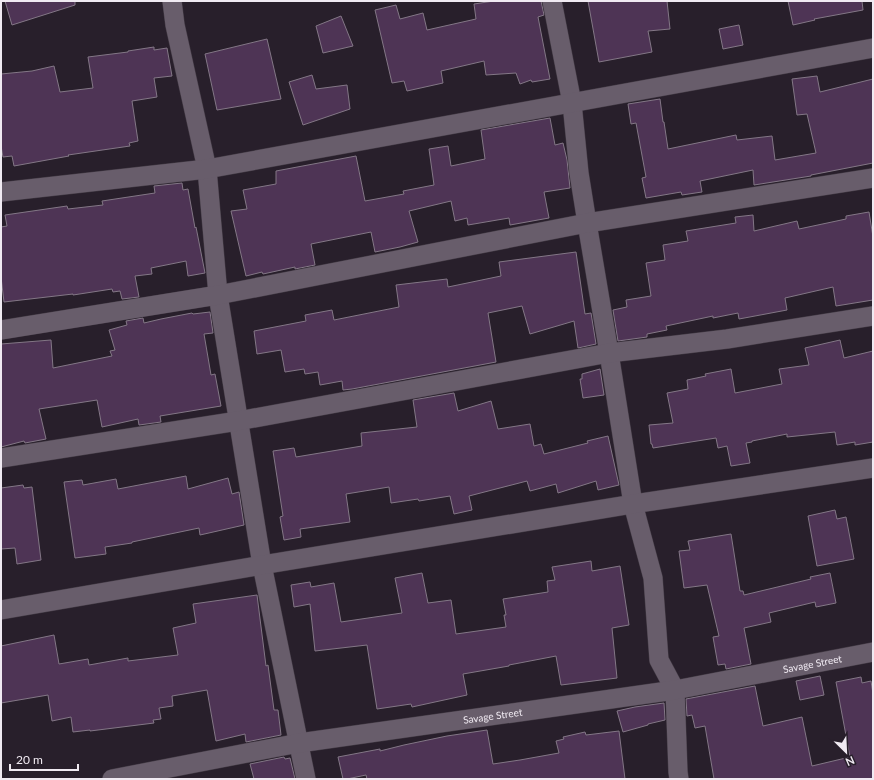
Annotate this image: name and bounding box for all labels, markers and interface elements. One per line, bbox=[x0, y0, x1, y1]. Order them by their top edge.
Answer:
street label: Savage Street bbox=[782, 652, 843, 675]
street label: Savage Street bbox=[462, 706, 523, 726]
north arrow bbox=[826, 732, 866, 772]
scale bar bbox=[10, 746, 78, 772]
text: 20 m bbox=[16, 752, 43, 767]
text: N bbox=[844, 754, 857, 769]

